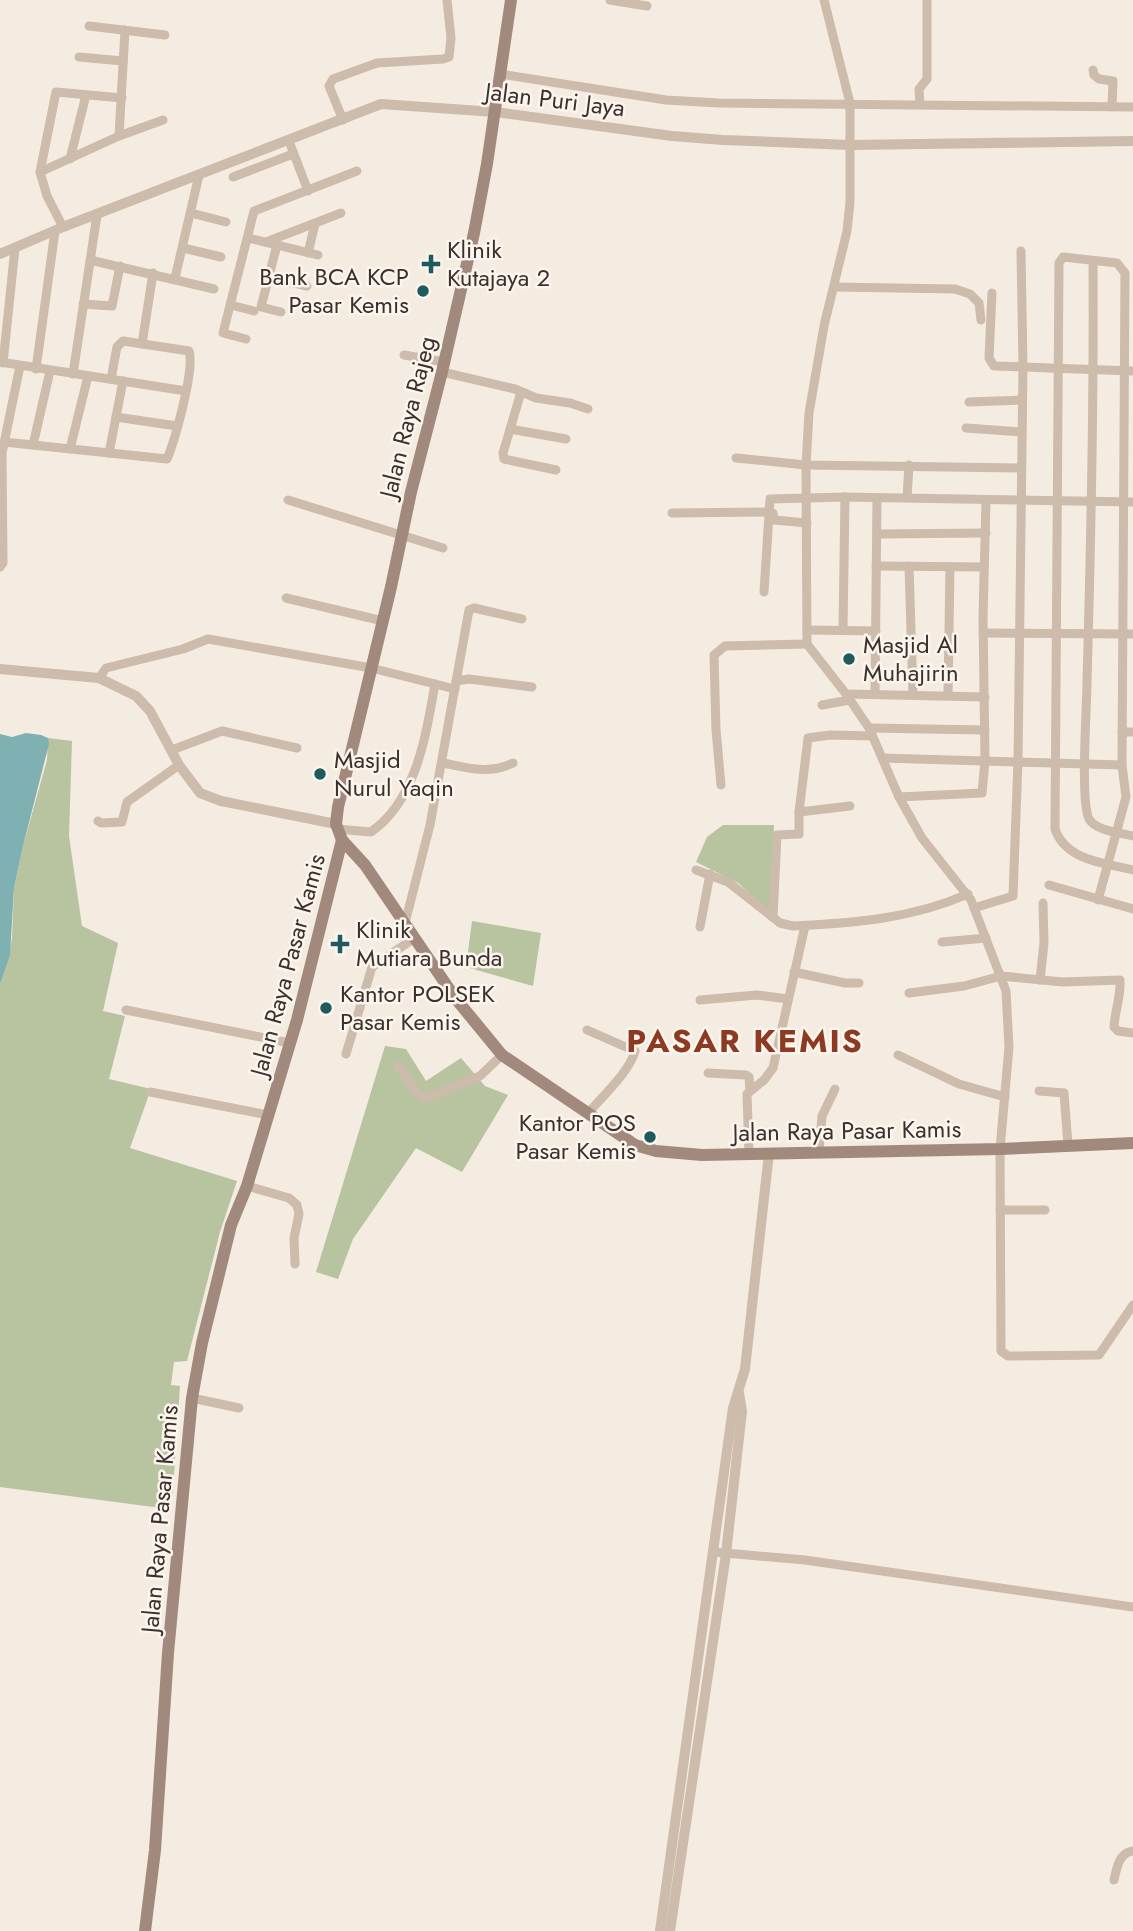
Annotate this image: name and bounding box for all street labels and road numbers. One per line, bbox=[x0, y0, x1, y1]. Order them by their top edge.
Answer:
street label: Jalan Puri Jaya bbox=[480, 73, 627, 125]
street label: Jalan Raya Rajeg bbox=[370, 332, 444, 504]
street label: Jalan Raya Pasar Kamis bbox=[240, 850, 334, 1083]
street label: Jalan Raya Pasar Kamis bbox=[729, 1111, 962, 1150]
street label: Jalan Raya Pasar Kamis bbox=[132, 1404, 187, 1637]

